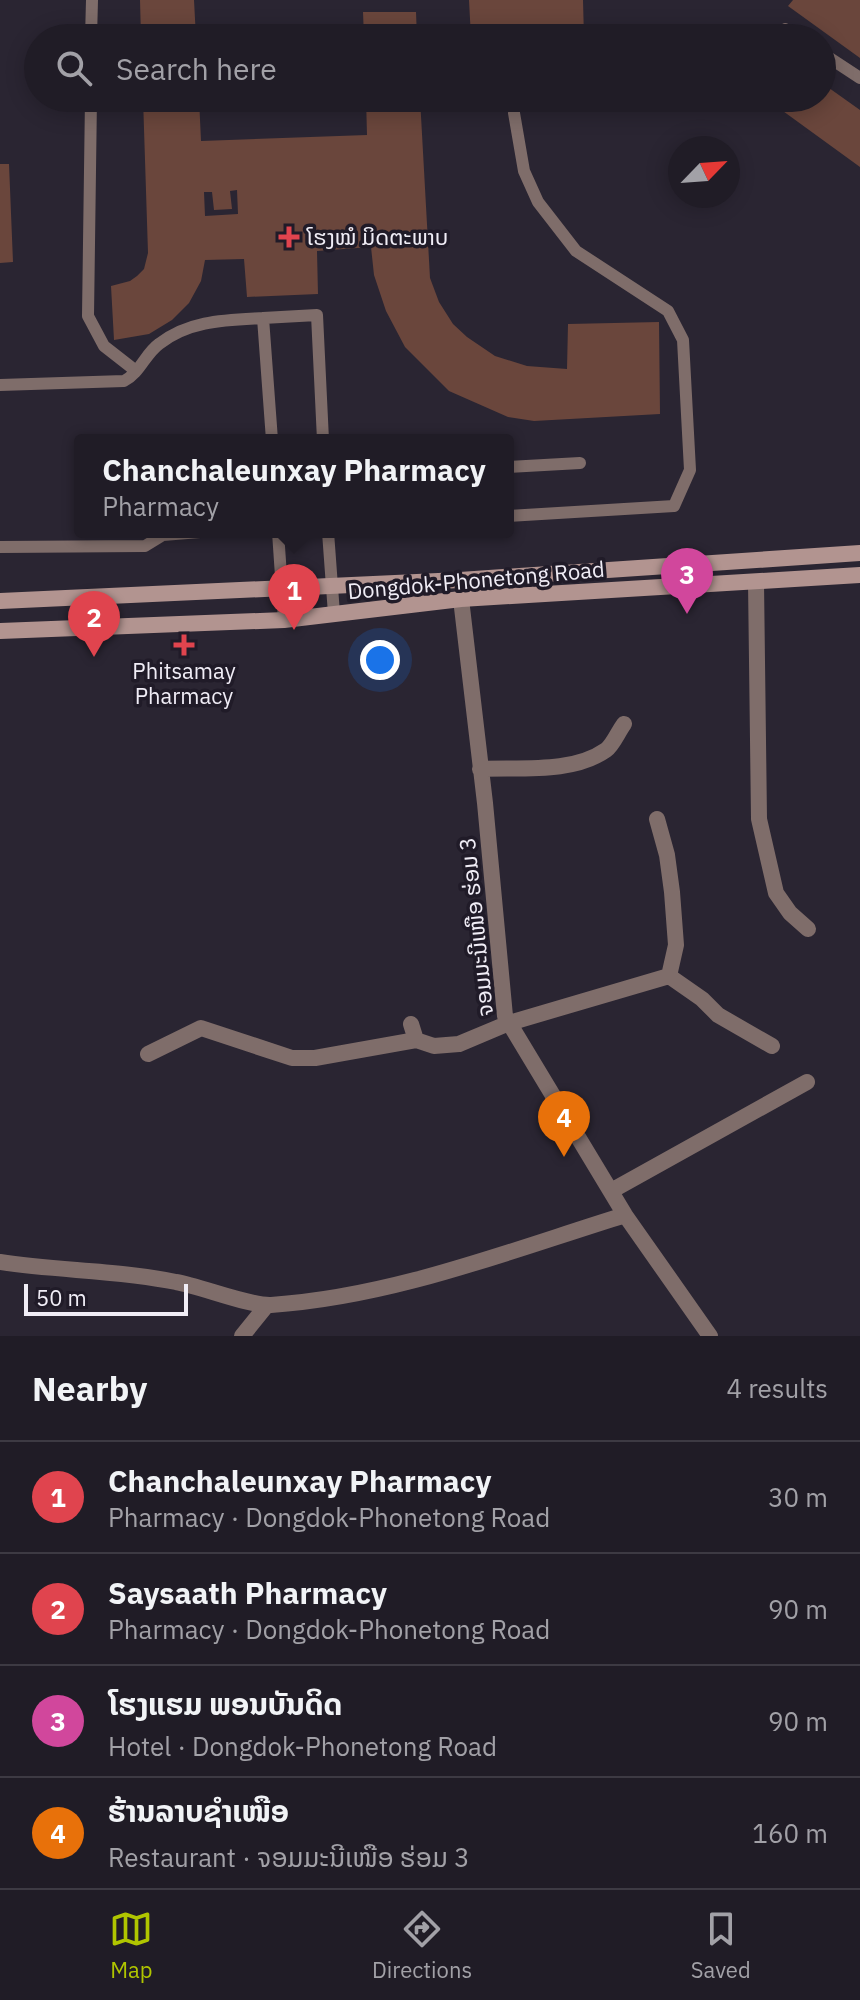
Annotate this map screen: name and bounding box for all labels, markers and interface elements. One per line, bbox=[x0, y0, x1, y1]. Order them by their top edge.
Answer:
search box bbox=[24, 24, 836, 112]
icon: search bbox=[52, 46, 96, 90]
text: Search here bbox=[116, 49, 277, 88]
north arrow bbox=[668, 136, 740, 208]
place label: ໂຮງໝໍ ມິດຕະພາບ bbox=[306, 222, 448, 251]
marker: ໂຮງໝໍ ມິດຕະພາບ bbox=[278, 226, 300, 248]
popup bbox=[74, 434, 514, 538]
text: Chanchaleunxay Pharmacy bbox=[102, 450, 486, 489]
text: Pharmacy bbox=[102, 489, 219, 523]
pin: 3 bbox=[661, 548, 713, 614]
street label: Dongdok-Phonetong Road bbox=[346, 554, 606, 605]
pin: 1 bbox=[268, 564, 320, 630]
pin: 2 bbox=[68, 591, 120, 657]
marker: Phitsamay Pharmacy bbox=[175, 636, 193, 654]
your location bbox=[360, 640, 400, 680]
place label: Phitsamay Pharmacy bbox=[132, 656, 236, 710]
street label: ຈອມມະນີເໜືອ ຮ່ອມ 3 bbox=[452, 836, 499, 1018]
pin: 4 bbox=[538, 1091, 590, 1157]
scale bar bbox=[24, 1280, 188, 1316]
text: 50 m bbox=[36, 1283, 87, 1312]
text: Nearby bbox=[32, 1366, 147, 1410]
text: 4 results bbox=[726, 1371, 828, 1405]
text: Chanchaleunxay Pharmacy bbox=[108, 1461, 491, 1500]
text: 1 bbox=[50, 1480, 66, 1514]
text: 30 m bbox=[768, 1480, 828, 1514]
text: Pharmacy · Dongdok-Phonetong Road bbox=[108, 1500, 550, 1534]
text: Saysaath Pharmacy bbox=[108, 1573, 387, 1612]
text: 2 bbox=[50, 1592, 66, 1626]
text: 90 m bbox=[768, 1592, 828, 1626]
text: Pharmacy · Dongdok-Phonetong Road bbox=[108, 1612, 550, 1646]
text: ໂຮງແຮມ ພອນບັນດິດ bbox=[108, 1684, 342, 1723]
text: 3 bbox=[50, 1704, 66, 1738]
text: 90 m bbox=[768, 1704, 828, 1738]
text: Hotel · Dongdok-Phonetong Road bbox=[108, 1729, 497, 1763]
text: ຮ້ານລາບຊຳເໜືອ bbox=[108, 1791, 289, 1830]
text: 4 bbox=[50, 1816, 66, 1850]
text: 160 m bbox=[752, 1816, 828, 1850]
text: Restaurant · ຈອມມະນີເໜືອ ຮ່ອມ 3 bbox=[108, 1840, 470, 1874]
tab: Map bbox=[109, 1907, 153, 1984]
tab: Directions bbox=[372, 1907, 472, 1984]
tab: Saved bbox=[691, 1907, 751, 1984]

